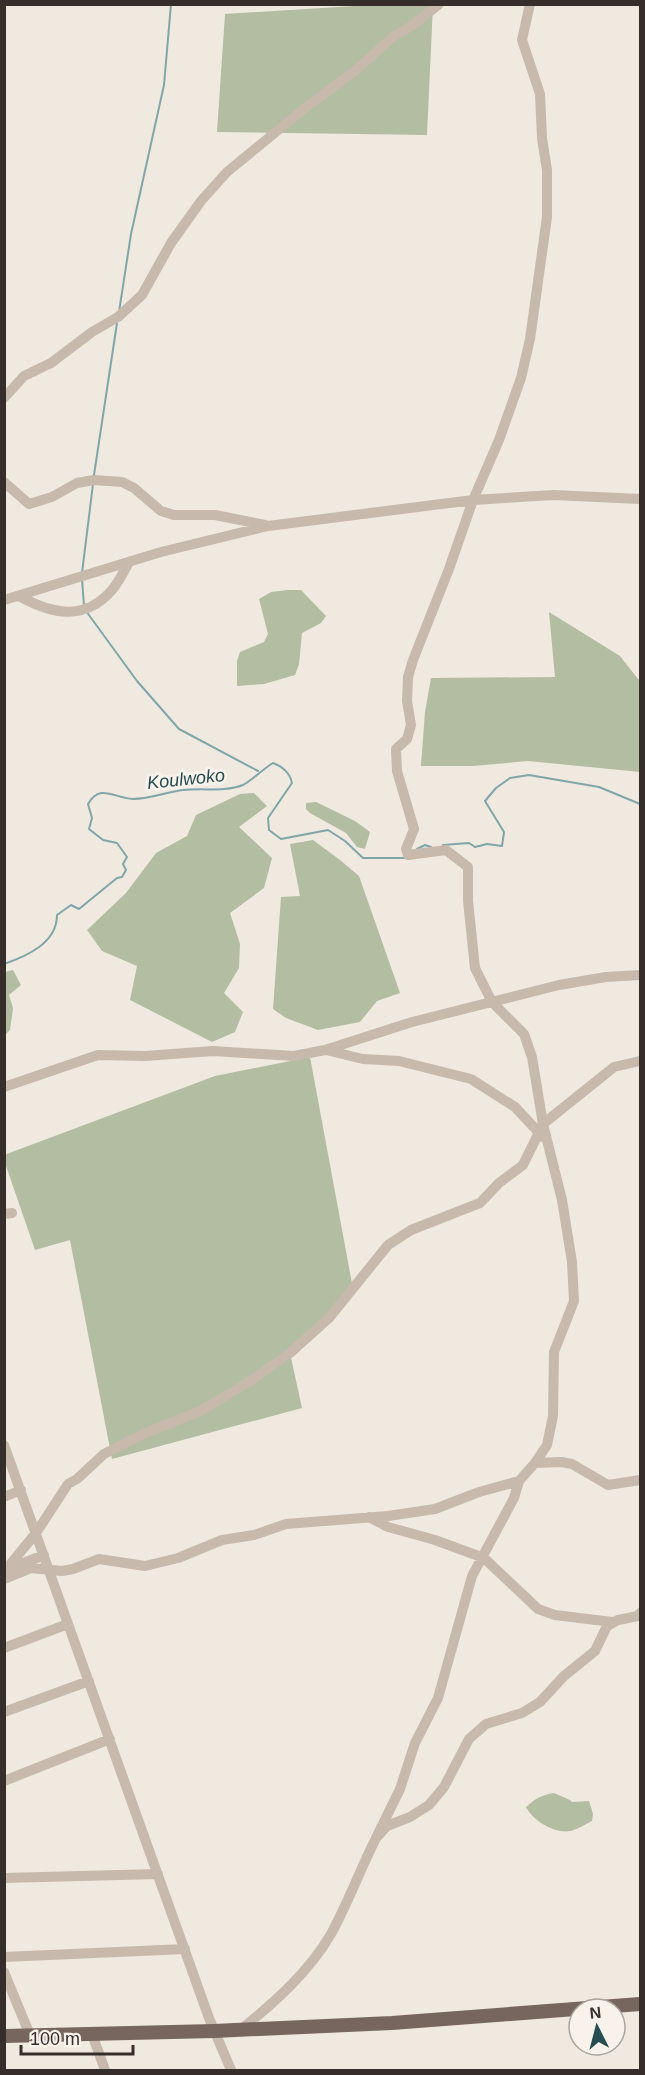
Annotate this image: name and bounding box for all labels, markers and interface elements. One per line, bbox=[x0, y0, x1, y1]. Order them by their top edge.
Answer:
water label: Koulwoko bbox=[146, 765, 226, 793]
north arrow bbox=[567, 1997, 627, 2057]
text: N bbox=[589, 2004, 602, 2022]
scale bar bbox=[21, 2018, 134, 2056]
text: 100 m bbox=[30, 2029, 80, 2049]

